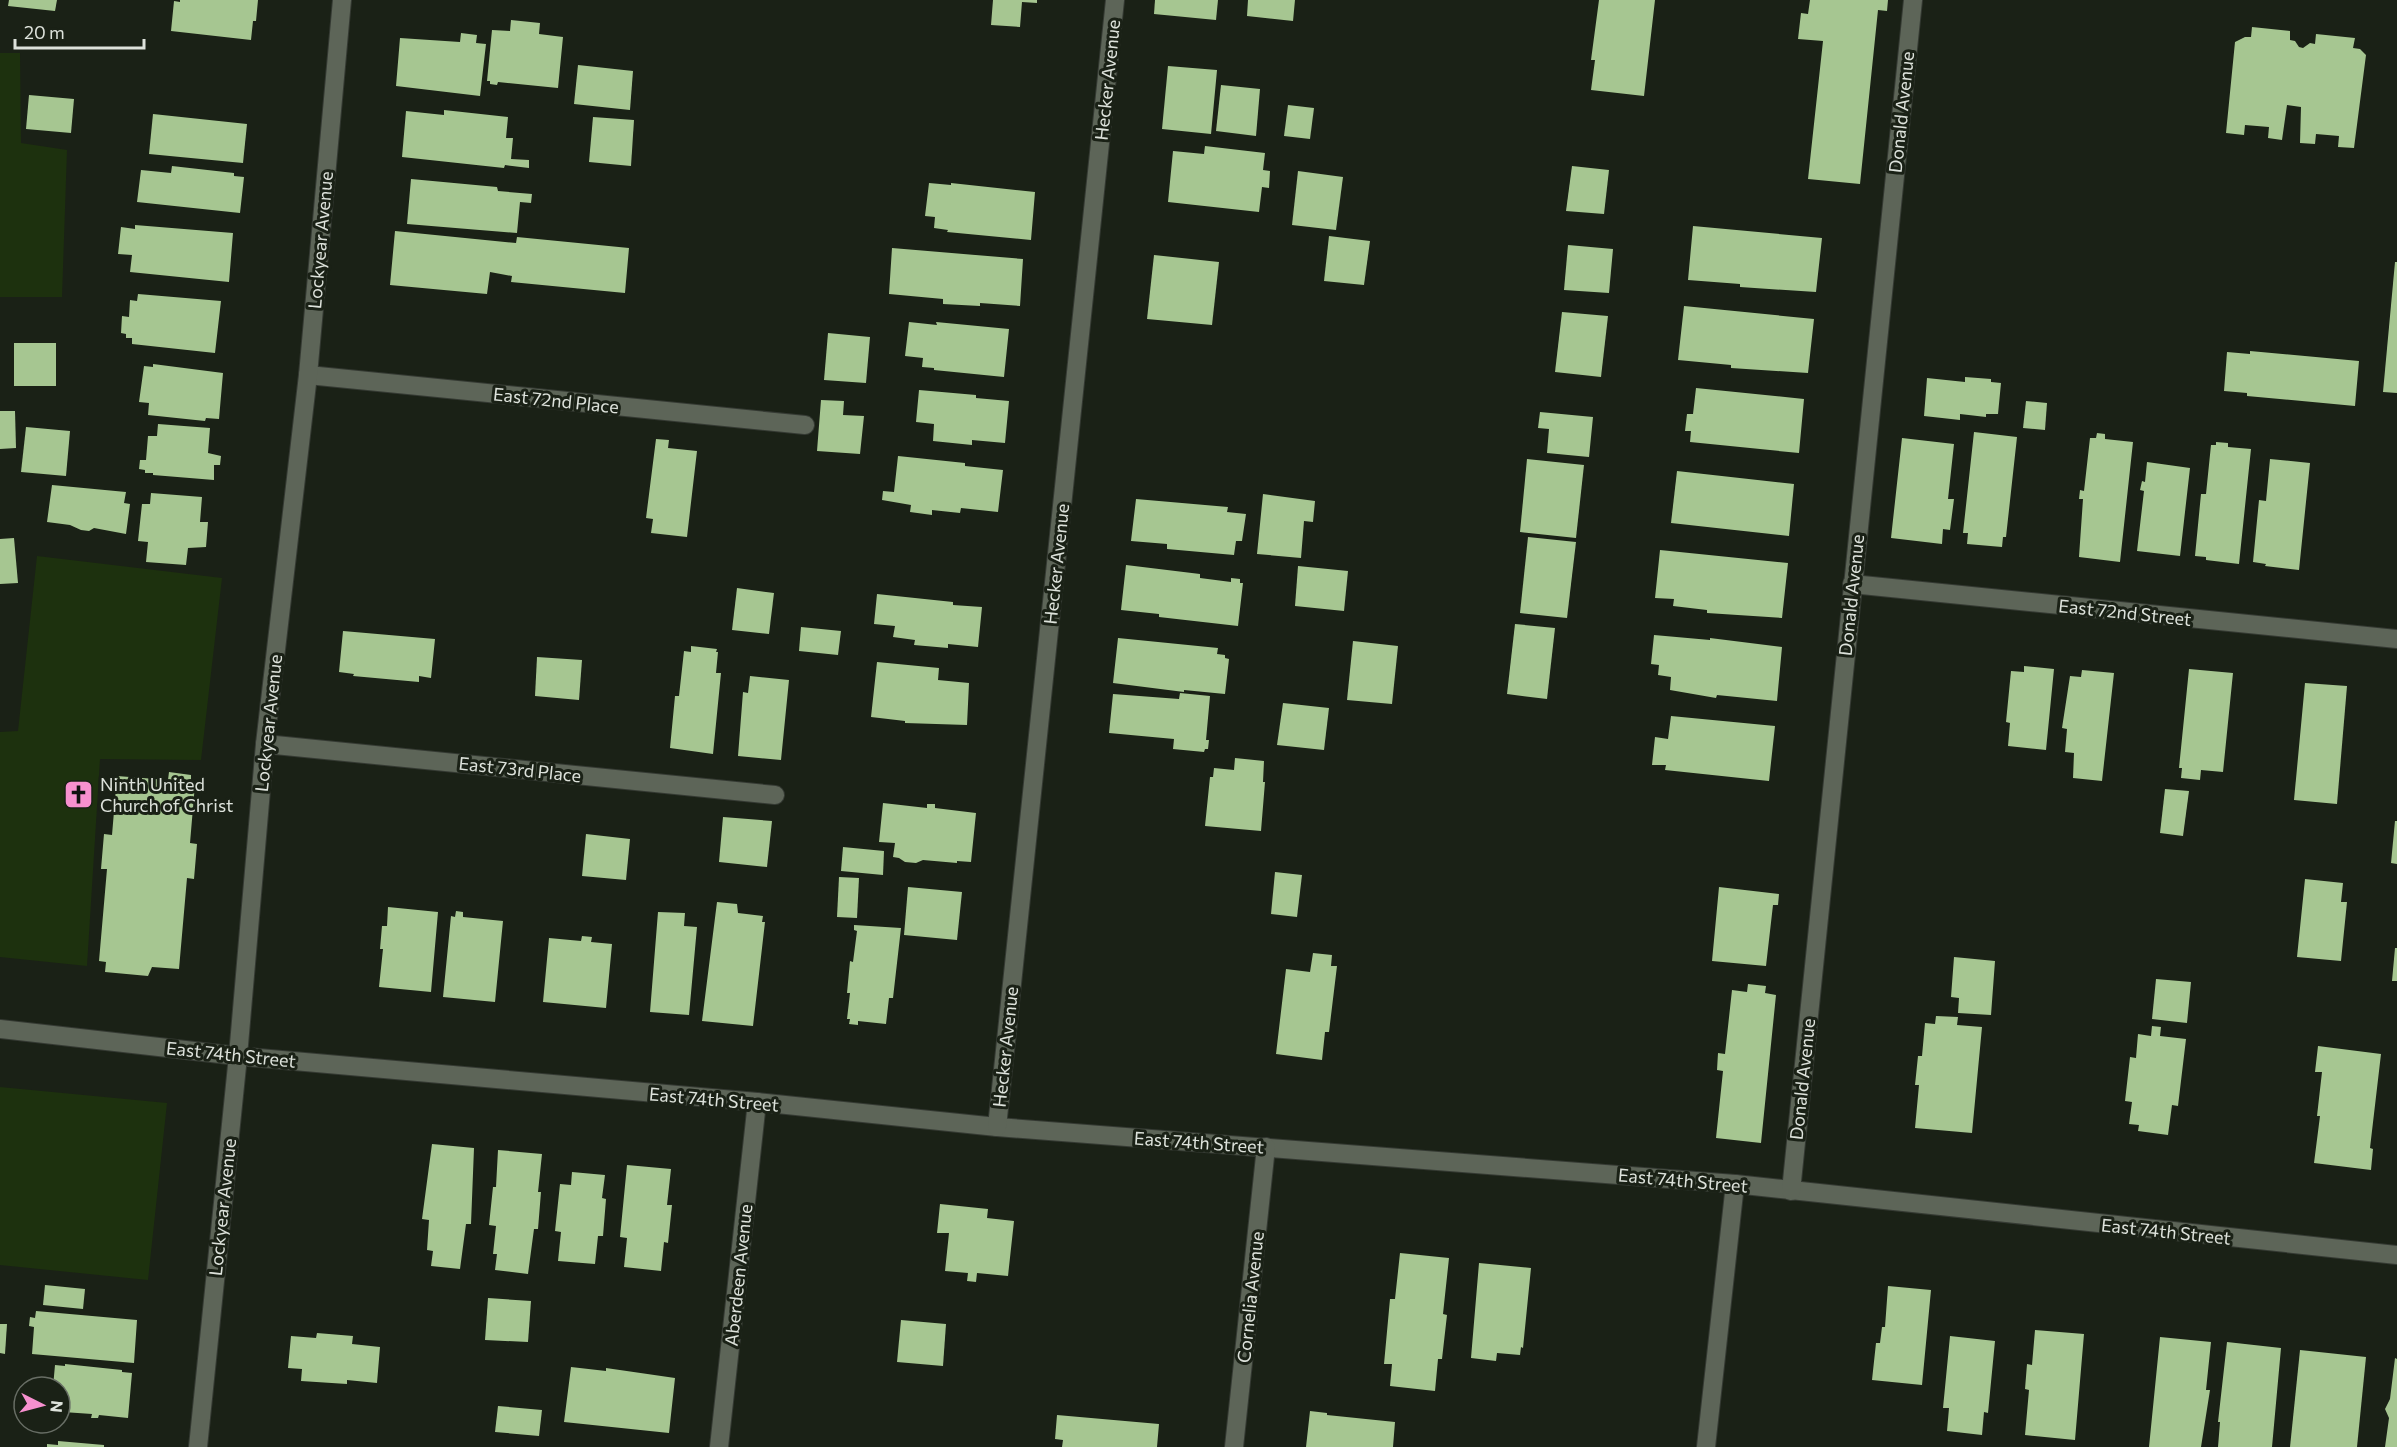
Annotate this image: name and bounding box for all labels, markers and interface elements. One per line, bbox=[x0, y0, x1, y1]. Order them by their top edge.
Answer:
scale bar bbox=[15, 12, 144, 50]
street label: Hecker Avenue bbox=[1090, 18, 1124, 142]
text: 20 m bbox=[24, 21, 65, 43]
street label: Donald Avenue bbox=[1884, 50, 1918, 174]
street label: Lockyear Avenue bbox=[303, 170, 337, 310]
street label: East 72nd Place bbox=[492, 382, 620, 418]
street label: Hecker Avenue bbox=[1039, 502, 1073, 626]
street label: Donald Avenue bbox=[1834, 533, 1868, 657]
street label: East 72nd Street bbox=[2057, 594, 2193, 630]
street label: Lockyear Avenue bbox=[250, 653, 286, 793]
street label: East 73rd Place bbox=[458, 752, 582, 786]
place label: Ninth United Church of Christ bbox=[100, 773, 233, 816]
church icon: Ninth United Church of Christ bbox=[63, 778, 95, 810]
street label: Hecker Avenue bbox=[988, 985, 1022, 1109]
street label: Donald Avenue bbox=[1785, 1017, 1819, 1141]
street label: East 74th Street bbox=[165, 1036, 297, 1072]
street label: East 74th Street bbox=[648, 1082, 780, 1116]
street label: East 74th Street bbox=[1133, 1126, 1265, 1158]
street label: Lockyear Avenue bbox=[204, 1137, 240, 1277]
street label: East 74th Street bbox=[1617, 1163, 1749, 1197]
street label: Aberdeen Avenue bbox=[720, 1203, 756, 1347]
street label: East 74th Street bbox=[2100, 1213, 2232, 1249]
street label: Cornelia Avenue bbox=[1232, 1230, 1268, 1364]
north arrow bbox=[12, 1375, 72, 1435]
text: N bbox=[47, 1400, 67, 1414]

